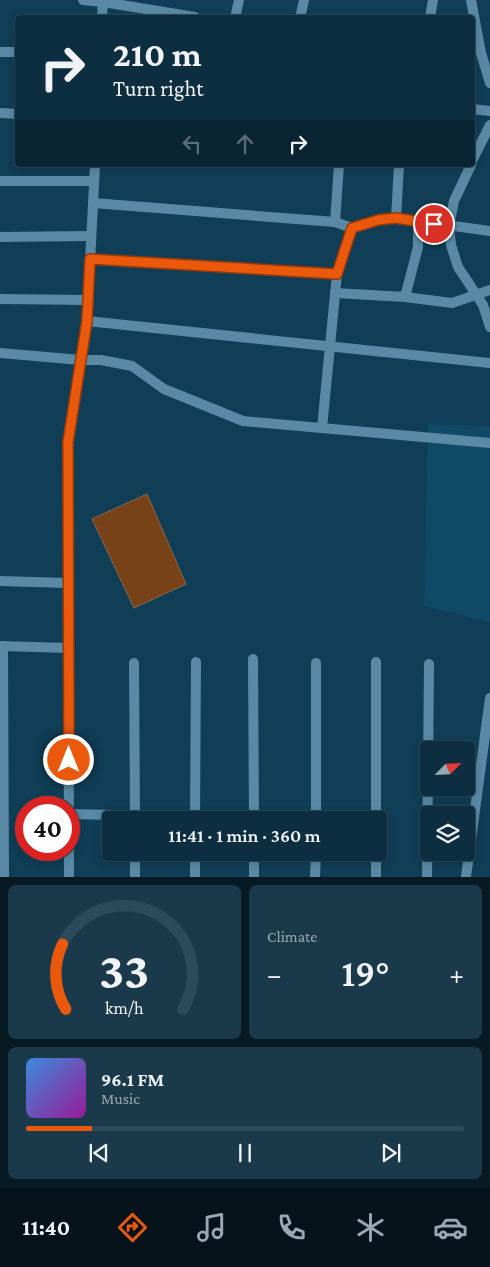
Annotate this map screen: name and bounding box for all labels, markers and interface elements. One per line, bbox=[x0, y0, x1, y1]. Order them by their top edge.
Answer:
icon: right bbox=[30, 35, 95, 100]
text: 210 m bbox=[113, 35, 202, 74]
text: Turn right bbox=[113, 76, 204, 101]
icon: left bbox=[178, 130, 206, 158]
icon: ahead bbox=[231, 130, 259, 158]
icon: right bbox=[284, 130, 312, 158]
pin bbox=[413, 203, 455, 245]
icon: arrive bbox=[420, 210, 448, 238]
position arrow bbox=[42, 733, 94, 785]
north arrow bbox=[420, 741, 475, 796]
map controls bbox=[420, 741, 475, 861]
speed limit sign: 40 bbox=[15, 796, 80, 861]
button: layers bbox=[420, 806, 475, 861]
text: 11:41 · 1 min · 360 m bbox=[168, 825, 321, 846]
text: Climate bbox=[267, 928, 317, 945]
text: 33 bbox=[99, 941, 150, 999]
text: 19° bbox=[341, 952, 390, 994]
text: − bbox=[267, 959, 282, 990]
text: + bbox=[449, 959, 464, 990]
text: km/h bbox=[105, 998, 144, 1018]
text: 96.1 FM bbox=[101, 1069, 164, 1090]
text: Music bbox=[101, 1090, 140, 1107]
icon: previous bbox=[85, 1139, 113, 1167]
icon: pause bbox=[231, 1139, 259, 1167]
icon: next bbox=[377, 1139, 405, 1167]
icon: directions bbox=[115, 1210, 150, 1245]
icon: music bbox=[194, 1210, 229, 1245]
icon: phone bbox=[274, 1210, 309, 1245]
icon: climate bbox=[353, 1210, 388, 1245]
icon: car bbox=[433, 1210, 468, 1245]
text: 11:40 bbox=[22, 1215, 70, 1240]

